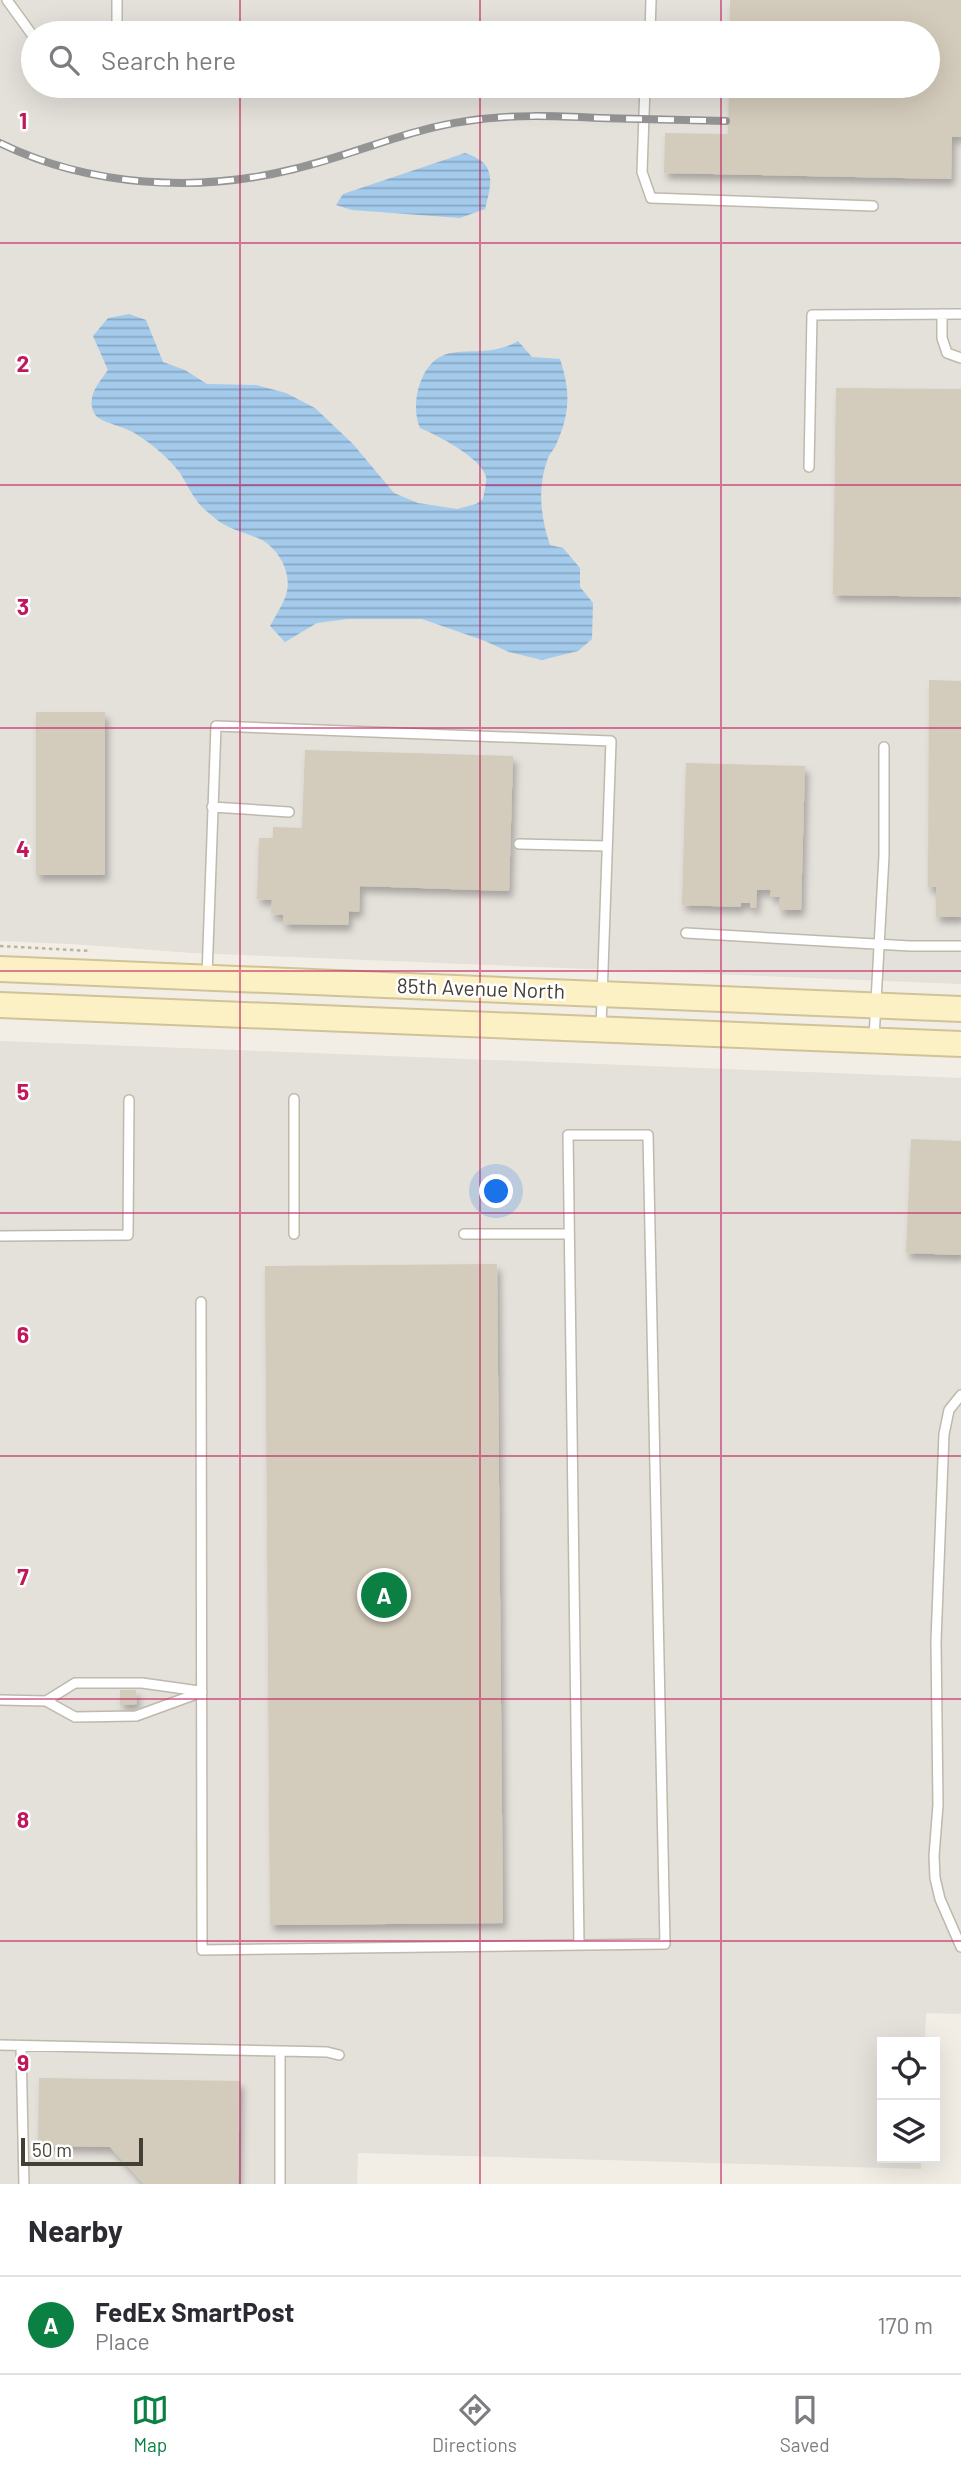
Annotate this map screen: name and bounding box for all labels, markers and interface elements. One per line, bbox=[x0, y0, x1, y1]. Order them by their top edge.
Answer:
search box bbox=[21, 21, 940, 98]
icon: search bbox=[45, 41, 83, 79]
text: Search here bbox=[101, 44, 236, 75]
text: 1 bbox=[19, 106, 27, 134]
text: 2 bbox=[17, 349, 29, 377]
text: 3 bbox=[17, 592, 29, 620]
text: 4 bbox=[16, 834, 30, 862]
street label: 85th Avenue North bbox=[396, 972, 566, 1003]
text: 5 bbox=[17, 1077, 29, 1105]
your location bbox=[479, 1174, 513, 1208]
text: 6 bbox=[17, 1320, 29, 1348]
text: 7 bbox=[17, 1562, 29, 1590]
pin: A bbox=[361, 1569, 407, 1621]
text: 8 bbox=[17, 1805, 29, 1833]
map controls bbox=[877, 2037, 940, 2163]
button: locate bbox=[877, 2037, 940, 2100]
text: 9 bbox=[17, 2048, 29, 2076]
button: layers bbox=[877, 2100, 940, 2163]
scale bar bbox=[21, 2135, 144, 2167]
text: 50 m bbox=[32, 2138, 72, 2161]
text: Nearby bbox=[28, 2212, 123, 2248]
text: FedEx SmartPost bbox=[95, 2296, 294, 2327]
text: A bbox=[43, 2311, 59, 2339]
text: 170 m bbox=[877, 2311, 933, 2339]
text: Place bbox=[95, 2327, 150, 2355]
tab: Map bbox=[131, 2391, 169, 2456]
tab: Directions bbox=[432, 2391, 517, 2456]
tab: Saved bbox=[780, 2391, 830, 2456]

